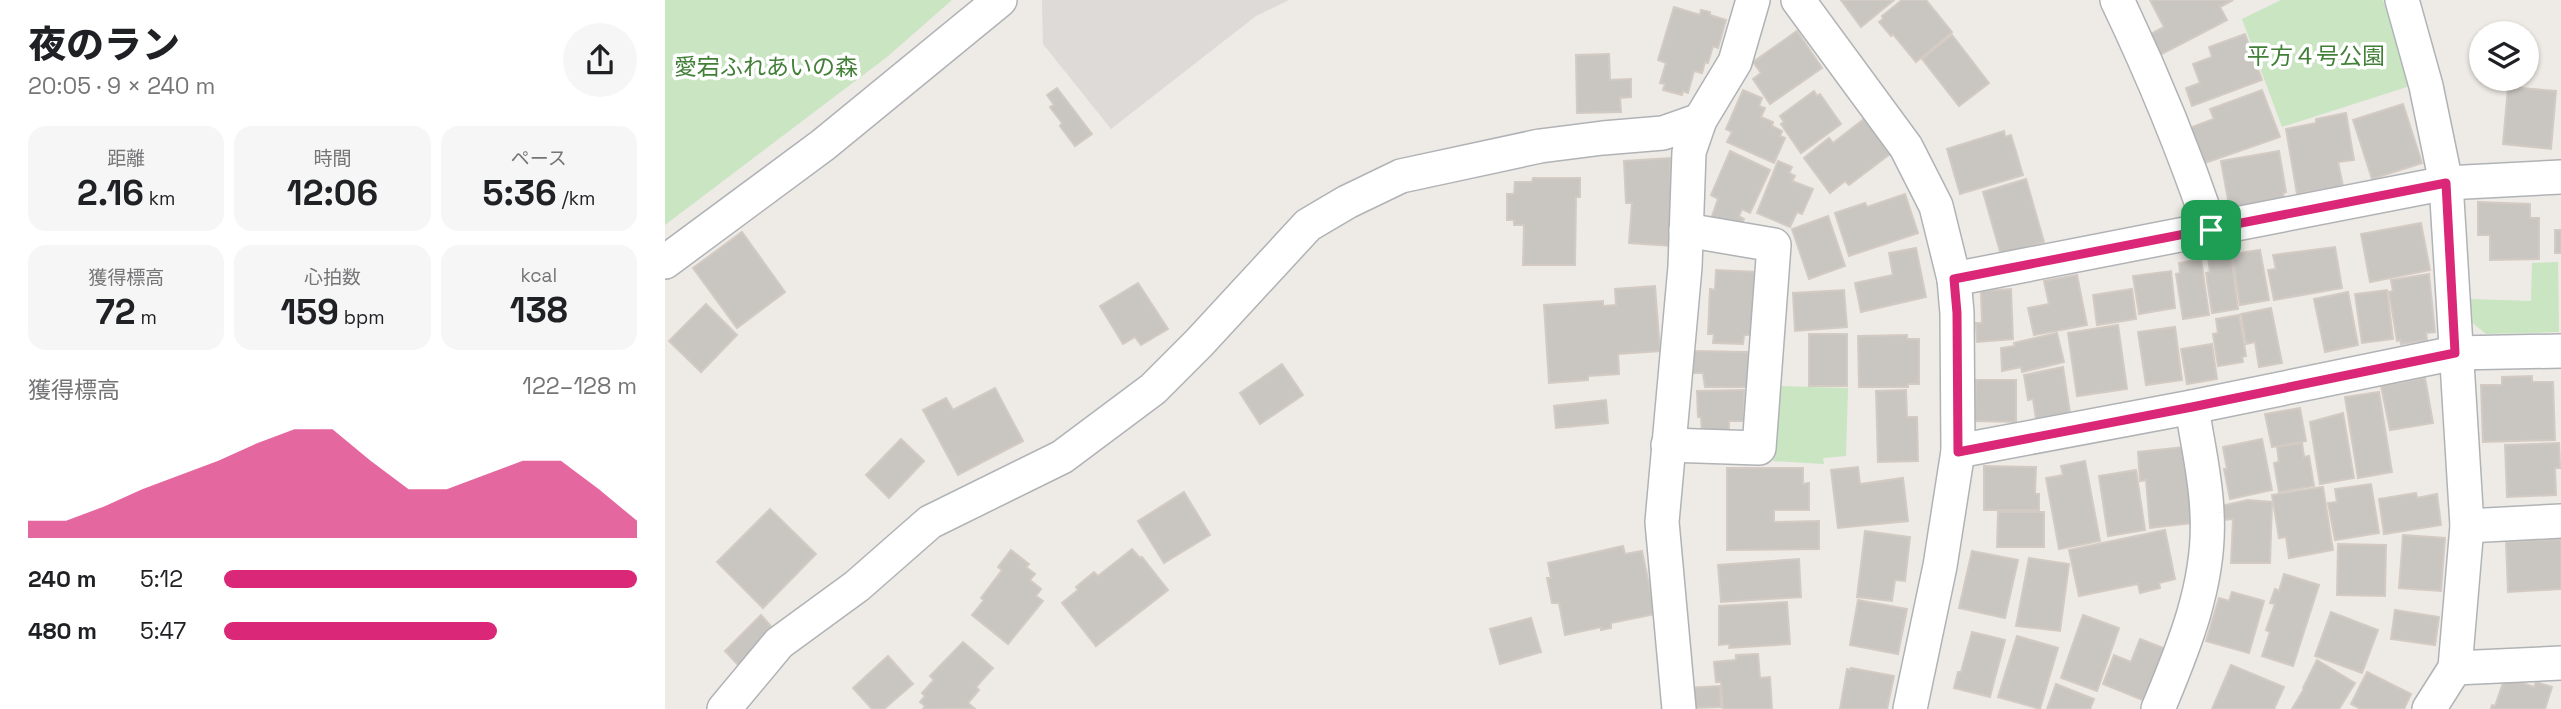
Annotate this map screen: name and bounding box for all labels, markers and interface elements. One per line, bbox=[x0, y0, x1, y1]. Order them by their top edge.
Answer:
text: 夜のラン bbox=[28, 21, 180, 69]
map controls bbox=[2469, 21, 2539, 91]
button: layers bbox=[2469, 21, 2539, 91]
button: share bbox=[563, 23, 637, 97]
park label: 平方４号公園 bbox=[2247, 41, 2385, 71]
park label: 愛宕ふれあいの森 bbox=[674, 52, 858, 82]
text: 20:05 · 9 × 240 m bbox=[28, 71, 215, 101]
text: 距離 bbox=[107, 146, 145, 171]
text: 時間 bbox=[313, 146, 352, 171]
text: ペース bbox=[511, 146, 567, 171]
text: 2.16 bbox=[77, 171, 144, 215]
text: 12:06 bbox=[287, 171, 378, 215]
text: 5:36 bbox=[482, 171, 557, 215]
text: km bbox=[144, 186, 175, 211]
text: /km bbox=[557, 186, 595, 211]
pin bbox=[2181, 200, 2241, 260]
icon: arrive bbox=[2192, 211, 2230, 249]
text: kcal bbox=[520, 263, 557, 288]
text: 獲得標高 bbox=[88, 265, 164, 290]
text: 心拍数 bbox=[304, 265, 361, 290]
text: 138 bbox=[510, 288, 568, 332]
text: 72 bbox=[96, 290, 136, 334]
text: 159 bbox=[280, 290, 339, 334]
text: m bbox=[136, 305, 157, 330]
text: bpm bbox=[339, 305, 385, 330]
text: 122–128 m bbox=[522, 371, 637, 401]
text: 獲得標高 bbox=[28, 375, 120, 405]
text: 240 m bbox=[28, 564, 96, 594]
text: 5:12 bbox=[140, 564, 183, 594]
text: 480 m bbox=[28, 616, 97, 646]
text: 5:47 bbox=[140, 616, 186, 646]

